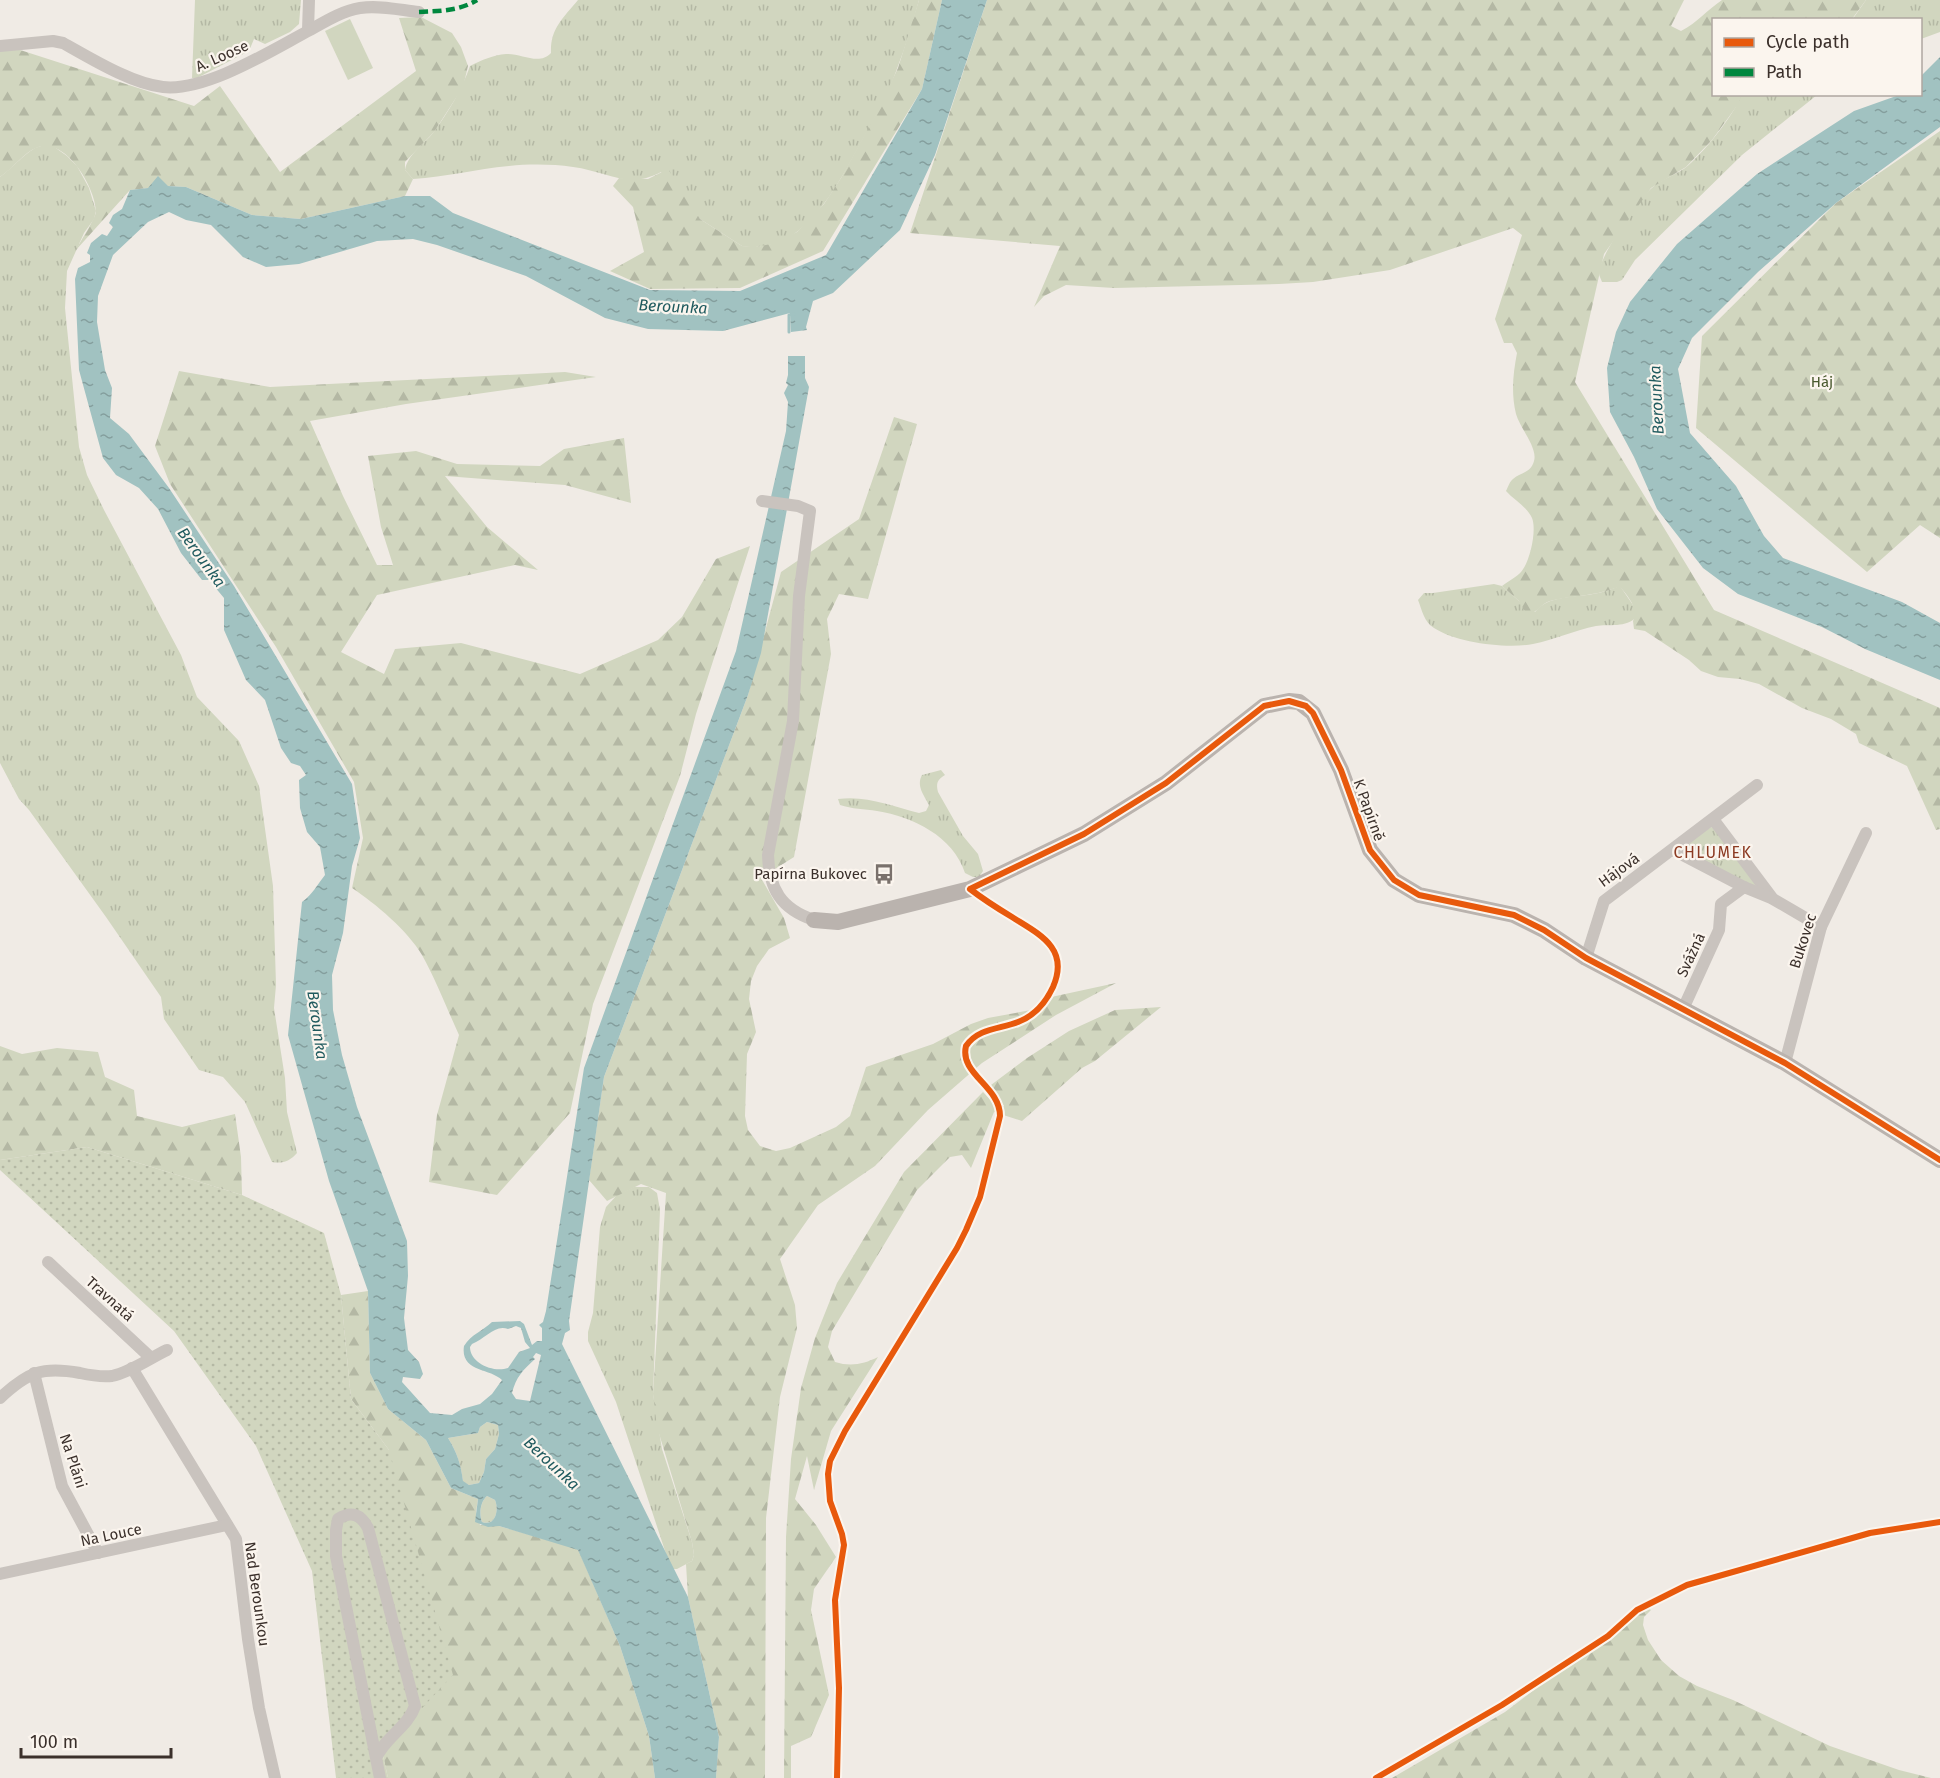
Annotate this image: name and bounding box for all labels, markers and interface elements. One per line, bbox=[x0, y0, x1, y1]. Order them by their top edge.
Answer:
legend bbox=[1712, 18, 1922, 96]
text: Cycle path bbox=[1766, 31, 1850, 53]
street label: A. Loose bbox=[193, 36, 251, 76]
text: Path bbox=[1766, 61, 1802, 83]
water label: Berounka bbox=[638, 295, 708, 318]
water label: Berounka bbox=[1645, 365, 1668, 435]
park label: Háj bbox=[1811, 373, 1833, 391]
water label: Berounka bbox=[174, 524, 230, 591]
street label: K Papírně bbox=[1349, 776, 1389, 844]
district label: CHLUMEK bbox=[1674, 843, 1752, 862]
street label: Hájová bbox=[1595, 849, 1643, 891]
bus stop icon: Papírna Bukovec bbox=[872, 862, 896, 886]
place label: Papírna Bukovec bbox=[754, 865, 867, 883]
street label: Bukovec bbox=[1786, 911, 1820, 971]
street label: Svážná bbox=[1673, 930, 1709, 980]
water label: Berounka bbox=[303, 990, 332, 1061]
street label: Travnatá bbox=[82, 1273, 138, 1325]
street label: Na Pláni bbox=[56, 1431, 90, 1491]
water label: Berounka bbox=[520, 1433, 583, 1494]
street label: Na Louce bbox=[79, 1520, 143, 1550]
street label: Nad Berounkou bbox=[241, 1541, 273, 1647]
scale bar bbox=[21, 1721, 171, 1759]
text: 100 m bbox=[30, 1731, 78, 1753]

